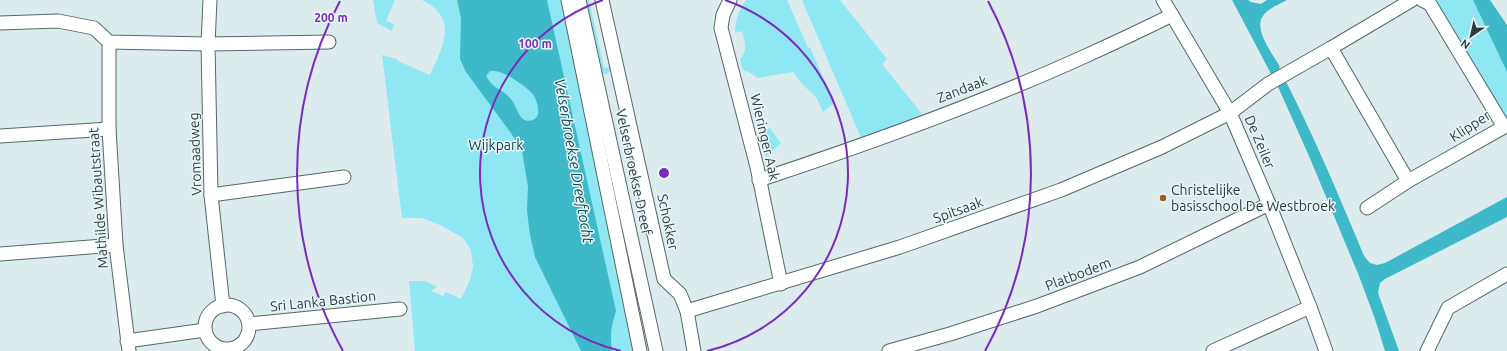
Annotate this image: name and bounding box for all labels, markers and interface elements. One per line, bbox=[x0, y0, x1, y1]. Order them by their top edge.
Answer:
text: 200 m bbox=[314, 11, 348, 24]
north arrow bbox=[1451, 16, 1491, 56]
text: 100 m bbox=[518, 37, 552, 50]
text: N bbox=[1459, 37, 1472, 52]
street label: Zandaak bbox=[934, 72, 990, 106]
water label: Velserbroekse Dreeftocht bbox=[552, 77, 597, 245]
street label: Wieringer Aak bbox=[747, 92, 783, 182]
street label: Klipper bbox=[1447, 107, 1494, 145]
street label: Velserbroekse Dreef bbox=[613, 108, 655, 237]
street label: Vromaadweg bbox=[186, 112, 204, 196]
street label: De Zeiler bbox=[1242, 113, 1279, 172]
street label: Mathilde Wibautstraat bbox=[85, 126, 111, 269]
park label: Wijkpark bbox=[469, 137, 523, 153]
centre of rings bbox=[657, 166, 671, 180]
place label: Christelijke basisschool De Westbroek bbox=[1171, 182, 1335, 214]
street label: Schokker bbox=[654, 192, 682, 252]
marker: Christelijke basisschool De Westbroek bbox=[1158, 193, 1168, 203]
street label: Spitsaak bbox=[931, 194, 985, 226]
street label: Platbodem bbox=[1043, 254, 1113, 294]
street label: Sri Lanka Bastion bbox=[269, 287, 377, 315]

